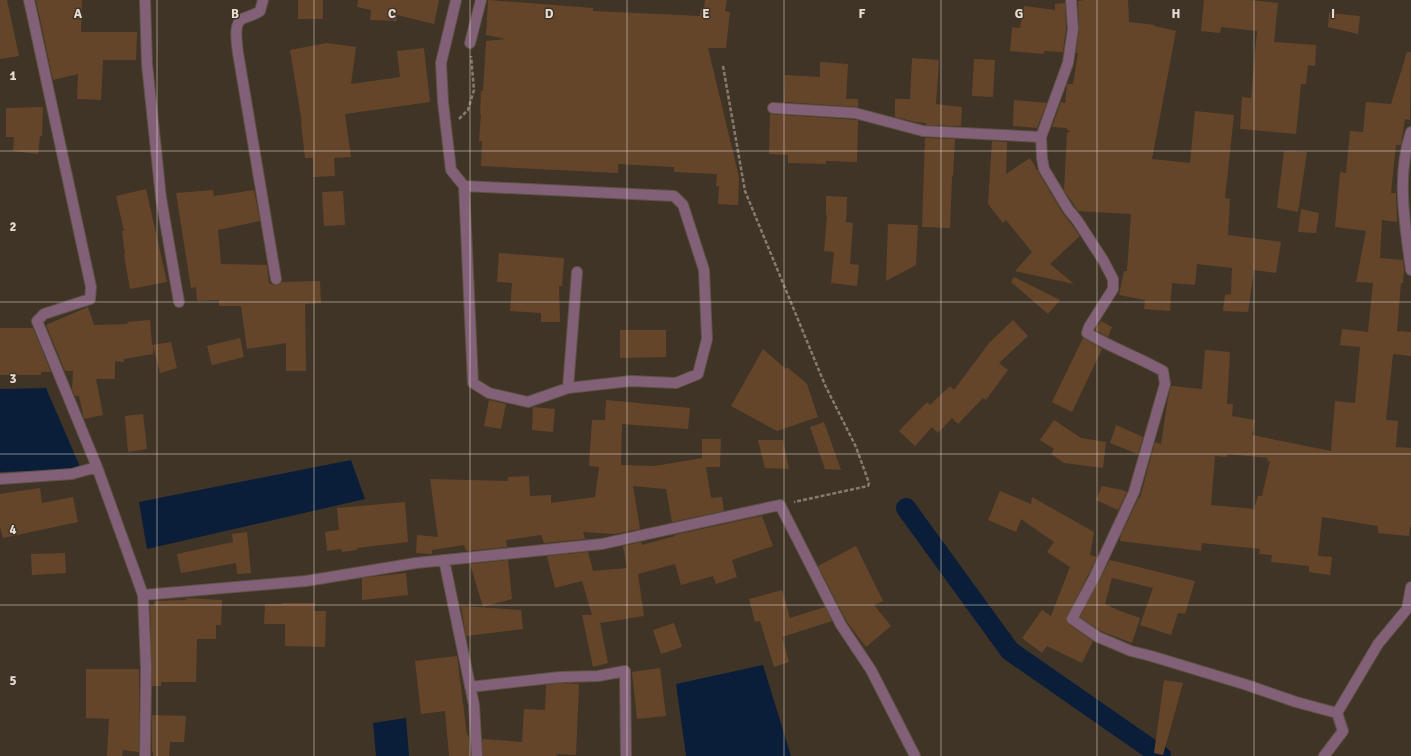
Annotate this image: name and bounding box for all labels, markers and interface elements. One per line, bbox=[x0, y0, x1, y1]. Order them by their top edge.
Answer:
text: A bbox=[74, 6, 83, 22]
text: B bbox=[231, 6, 239, 22]
text: C bbox=[388, 6, 396, 22]
text: D bbox=[545, 6, 554, 22]
text: E bbox=[702, 6, 710, 22]
text: F bbox=[859, 6, 866, 22]
text: G bbox=[1015, 6, 1023, 22]
text: H bbox=[1172, 6, 1180, 22]
text: I bbox=[1331, 6, 1335, 22]
text: 1 bbox=[9, 68, 17, 84]
text: 2 bbox=[9, 219, 17, 235]
text: 3 bbox=[9, 371, 17, 387]
text: 4 bbox=[9, 522, 17, 538]
text: 5 bbox=[9, 673, 17, 689]

